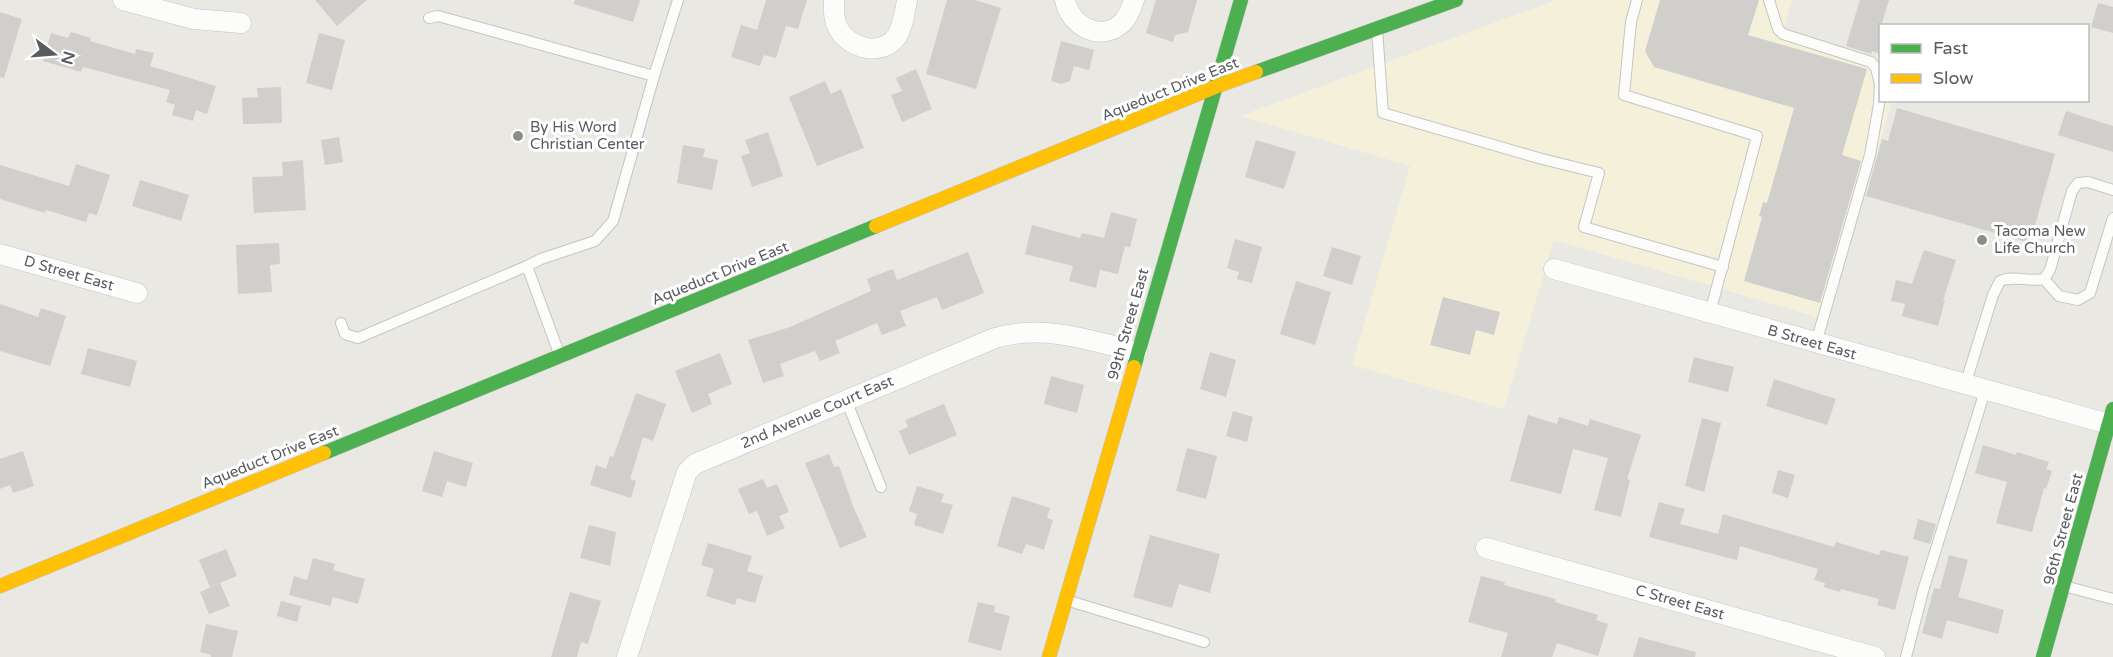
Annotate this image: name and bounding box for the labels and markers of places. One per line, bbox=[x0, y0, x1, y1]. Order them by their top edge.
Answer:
place label: By His Word Christian Center bbox=[530, 118, 645, 153]
marker: By His Word Christian Center bbox=[511, 129, 525, 143]
place label: Tacoma New Life Church bbox=[1994, 222, 2086, 257]
marker: Tacoma New Life Church bbox=[1975, 233, 1989, 247]

